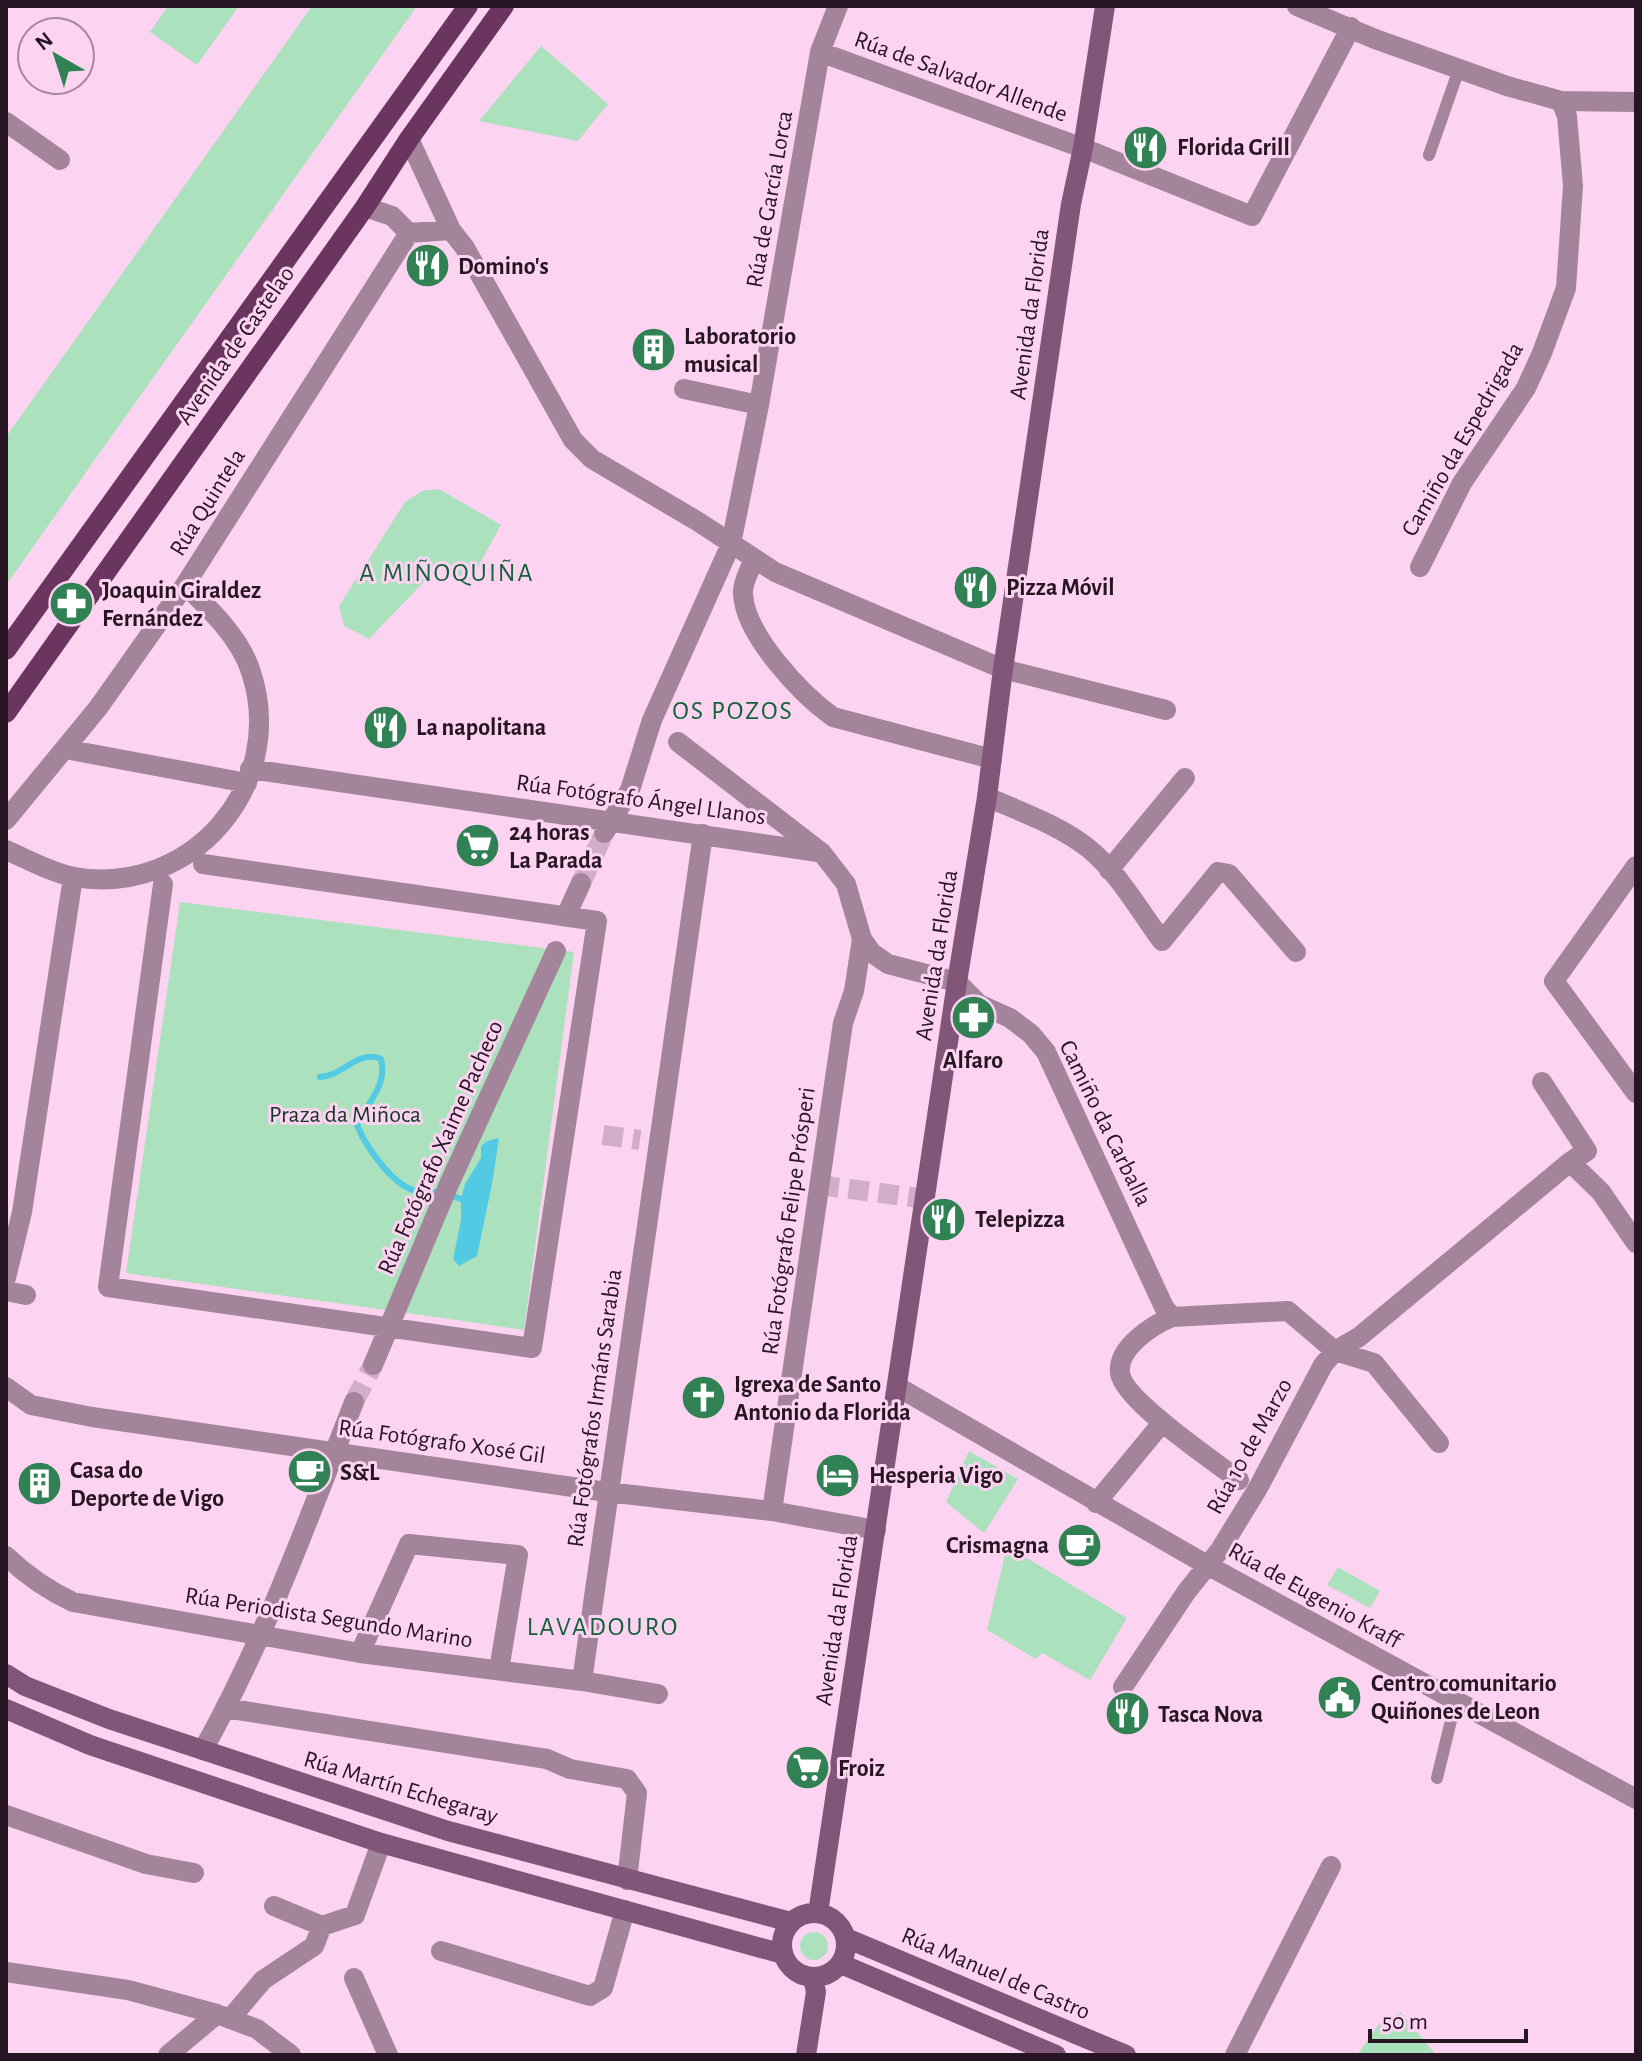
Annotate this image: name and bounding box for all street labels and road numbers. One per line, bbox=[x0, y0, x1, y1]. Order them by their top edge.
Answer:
street label: Rúa de Salvador Allende bbox=[851, 27, 1070, 127]
street label: Rúa de García Lorca bbox=[743, 109, 797, 290]
street label: Avenida da Florida bbox=[1006, 227, 1054, 401]
street label: Avenida de Castelao bbox=[172, 262, 299, 429]
street label: Camiño da Espedrigada bbox=[1398, 338, 1528, 541]
street label: Rúa Quintela bbox=[166, 445, 250, 560]
street label: Rúa Fotógrafo Ángel Llanos bbox=[515, 769, 767, 829]
street label: Avenida da Florida bbox=[912, 868, 962, 1042]
street label: Rúa Fotógrafo Xaime Pacheco bbox=[374, 1017, 508, 1278]
street label: Camiño da Carballa bbox=[1055, 1037, 1156, 1210]
street label: Rúa Fotógrafo Felipe Prósperi bbox=[758, 1086, 820, 1357]
street label: Rúa Fotógrafos Irmáns Sarabia bbox=[564, 1267, 626, 1549]
street label: Rúa 10 de Marzo bbox=[1203, 1375, 1297, 1518]
street label: Rúa Fotógrafo Xosé Gil bbox=[337, 1416, 547, 1468]
street label: Avenida da Florida bbox=[812, 1533, 862, 1707]
street label: Rúa de Eugenio Kraff bbox=[1224, 1539, 1406, 1654]
street label: Rúa Periodista Segundo Marino bbox=[183, 1583, 474, 1653]
street label: Rúa Martín Echegaray bbox=[301, 1747, 501, 1829]
street label: Rúa Manuel de Castro bbox=[898, 1923, 1093, 2024]

